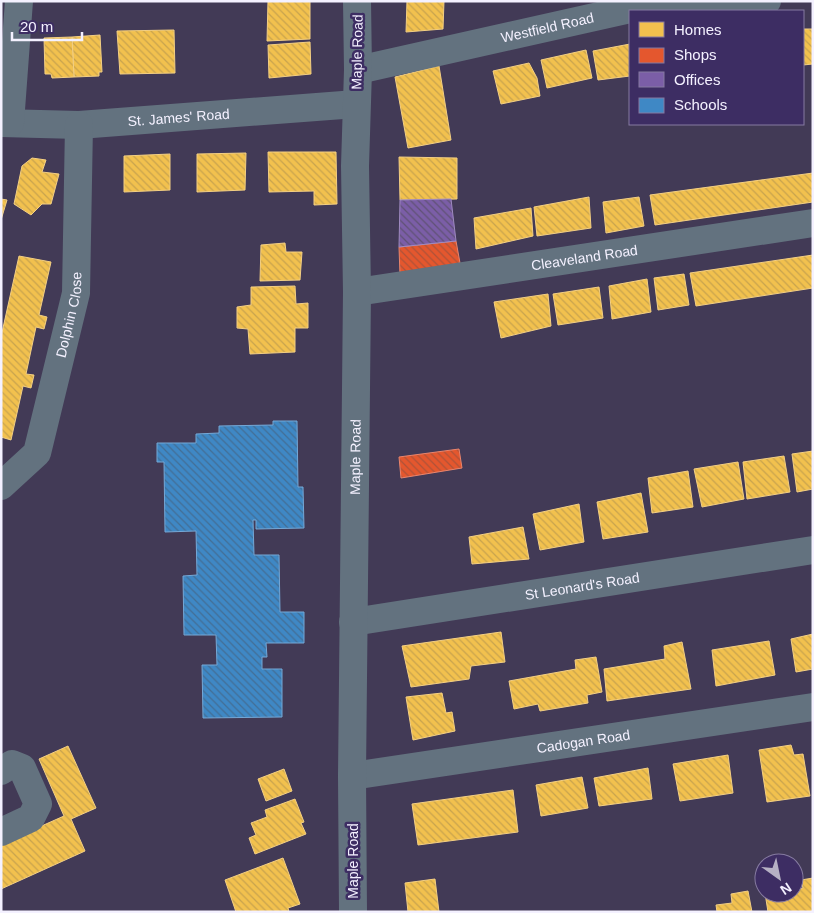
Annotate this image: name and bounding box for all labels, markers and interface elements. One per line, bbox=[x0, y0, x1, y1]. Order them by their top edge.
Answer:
street label: Westfield Road bbox=[499, 9, 595, 46]
scale bar bbox=[12, 10, 82, 42]
legend bbox=[629, 10, 804, 125]
street label: Maple Road bbox=[348, 14, 366, 90]
text: 20 m bbox=[20, 18, 53, 35]
text: Homes bbox=[674, 21, 722, 38]
text: Shops bbox=[674, 46, 717, 63]
text: Offices bbox=[674, 71, 720, 88]
text: Schools bbox=[674, 96, 727, 113]
street label: St. James' Road bbox=[127, 106, 230, 129]
street label: Cleaveland Road bbox=[530, 242, 639, 274]
street label: Dolphin Close bbox=[53, 272, 84, 359]
street label: Maple Road bbox=[347, 419, 364, 495]
street label: St Leonard's Road bbox=[524, 569, 641, 603]
street label: Cadogan Road bbox=[536, 726, 631, 756]
street label: Maple Road bbox=[345, 823, 361, 899]
north arrow bbox=[754, 853, 804, 903]
text: N bbox=[777, 879, 795, 898]

